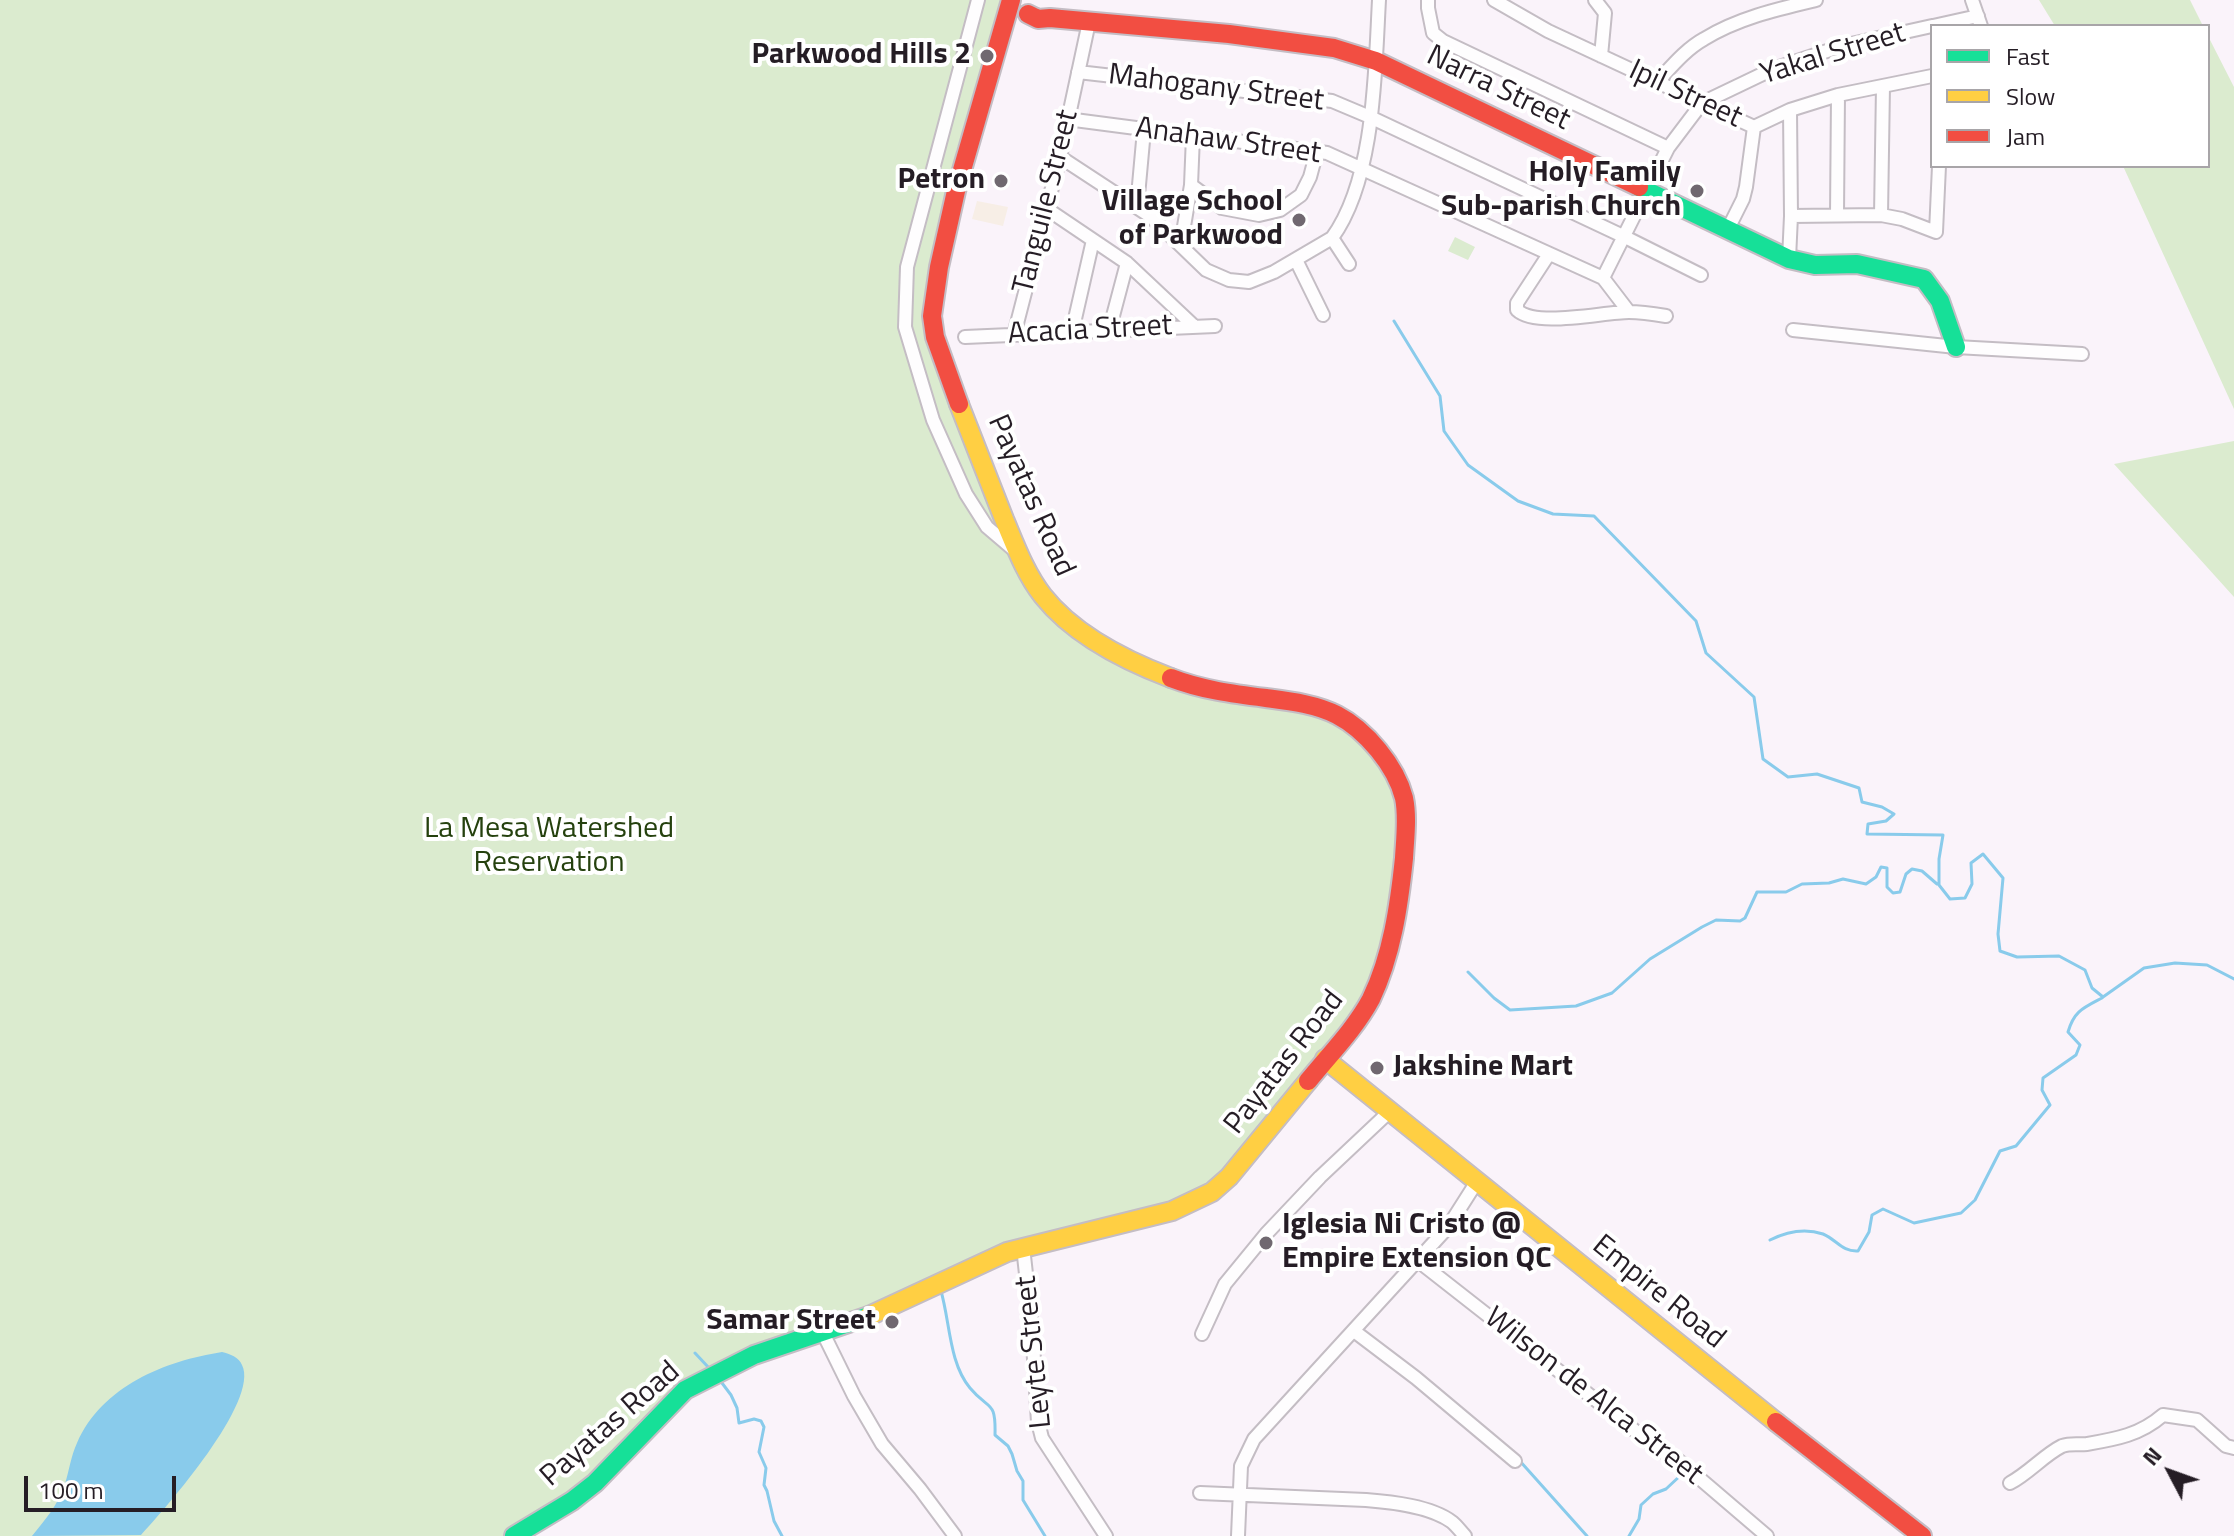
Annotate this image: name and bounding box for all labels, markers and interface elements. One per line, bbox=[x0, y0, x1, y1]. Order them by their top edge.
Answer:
street label: Yakal Street bbox=[1756, 16, 1910, 94]
legend bbox=[1930, 24, 2210, 168]
place label: Parkwood Hills 2 bbox=[752, 38, 971, 74]
text: Fast bbox=[2006, 38, 2049, 74]
street label: Narra Street bbox=[1420, 39, 1576, 139]
marker: Parkwood Hills 2 bbox=[978, 47, 996, 65]
street label: Ipil Street bbox=[1623, 53, 1747, 137]
street label: Mahogany Street bbox=[1106, 58, 1326, 120]
text: Slow bbox=[2006, 78, 2055, 114]
street label: Tanguile Street bbox=[1007, 106, 1087, 298]
street label: Anahaw Street bbox=[1133, 111, 1323, 173]
text: Jam bbox=[2006, 118, 2045, 154]
place label: Holy Family Sub-parish Church bbox=[1441, 156, 1681, 226]
place label: Petron bbox=[897, 163, 985, 199]
marker: Petron bbox=[992, 172, 1010, 190]
marker: Holy Family Sub-parish Church bbox=[1688, 182, 1706, 200]
place label: Village School of Parkwood bbox=[1101, 185, 1283, 256]
marker: Village School of Parkwood bbox=[1290, 211, 1308, 229]
street label: Acacia Street bbox=[1007, 309, 1173, 353]
street label: Payatas Road bbox=[978, 410, 1082, 582]
park label: La Mesa Watershed Reservation bbox=[424, 812, 674, 882]
street label: Payatas Road bbox=[1218, 984, 1352, 1142]
place label: Jakshine Mart bbox=[1393, 1050, 1573, 1086]
marker: Jakshine Mart bbox=[1368, 1059, 1386, 1077]
place label: Iglesia Ni Cristo @ Empire Extension QC bbox=[1282, 1208, 1551, 1278]
street label: Empire Road bbox=[1584, 1228, 1732, 1358]
marker: Iglesia Ni Cristo @ Empire Extension QC bbox=[1257, 1234, 1275, 1252]
street label: Leyte Street bbox=[1009, 1274, 1061, 1430]
street label: Wilson de Alca Street bbox=[1477, 1301, 1709, 1493]
place label: Samar Street bbox=[706, 1304, 876, 1340]
marker: Samar Street bbox=[883, 1313, 901, 1331]
street label: Payatas Road bbox=[534, 1355, 688, 1495]
north arrow bbox=[2130, 1432, 2210, 1512]
text: N bbox=[2134, 1439, 2170, 1473]
scale bar bbox=[28, 1460, 180, 1510]
text: 100 m bbox=[38, 1472, 104, 1508]

